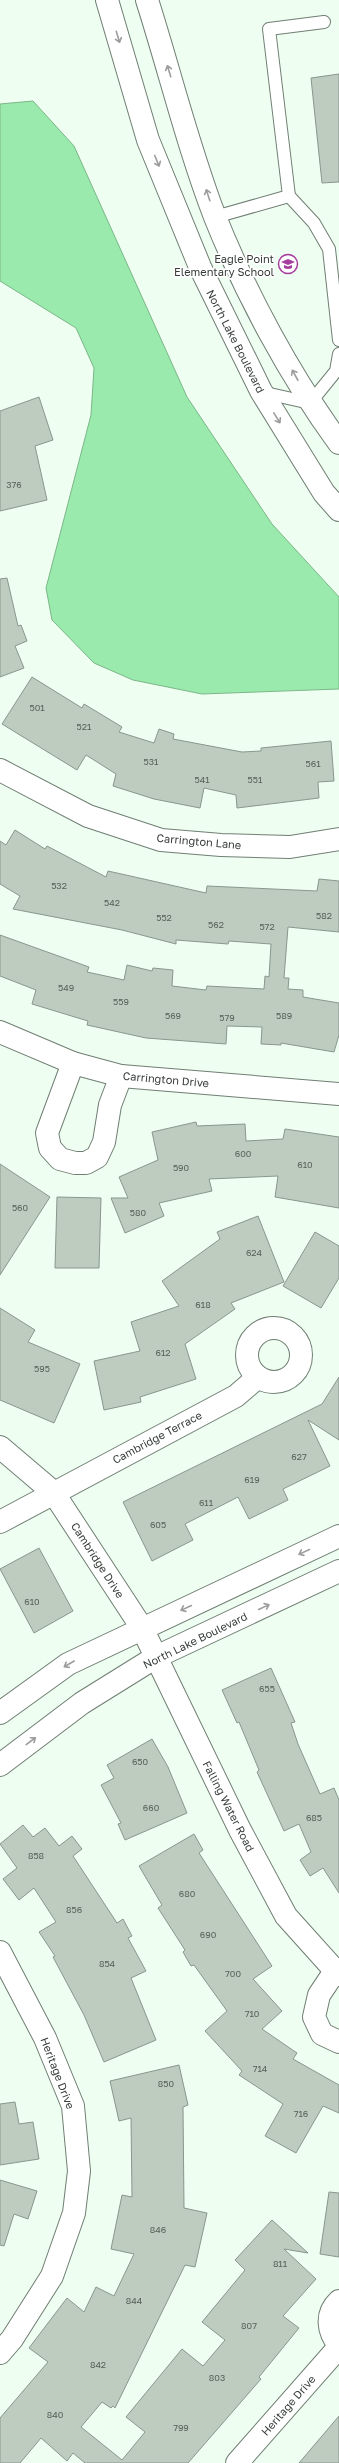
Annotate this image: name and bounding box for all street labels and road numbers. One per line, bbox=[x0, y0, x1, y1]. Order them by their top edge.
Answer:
street label: North Lake Boulevard bbox=[204, 287, 268, 395]
street label: Carrington Lane bbox=[156, 831, 242, 851]
street label: Carrington Drive bbox=[122, 1069, 210, 1089]
street label: Cambridge Terrace bbox=[110, 1408, 204, 1466]
street label: Cambridge Drive bbox=[69, 1520, 127, 1600]
street label: North Lake Boulevard bbox=[141, 1609, 249, 1671]
street label: Falling Water Road bbox=[201, 1759, 257, 1853]
street label: Heritage Drive bbox=[38, 2035, 78, 2111]
street label: Heritage Drive bbox=[258, 2372, 318, 2438]

